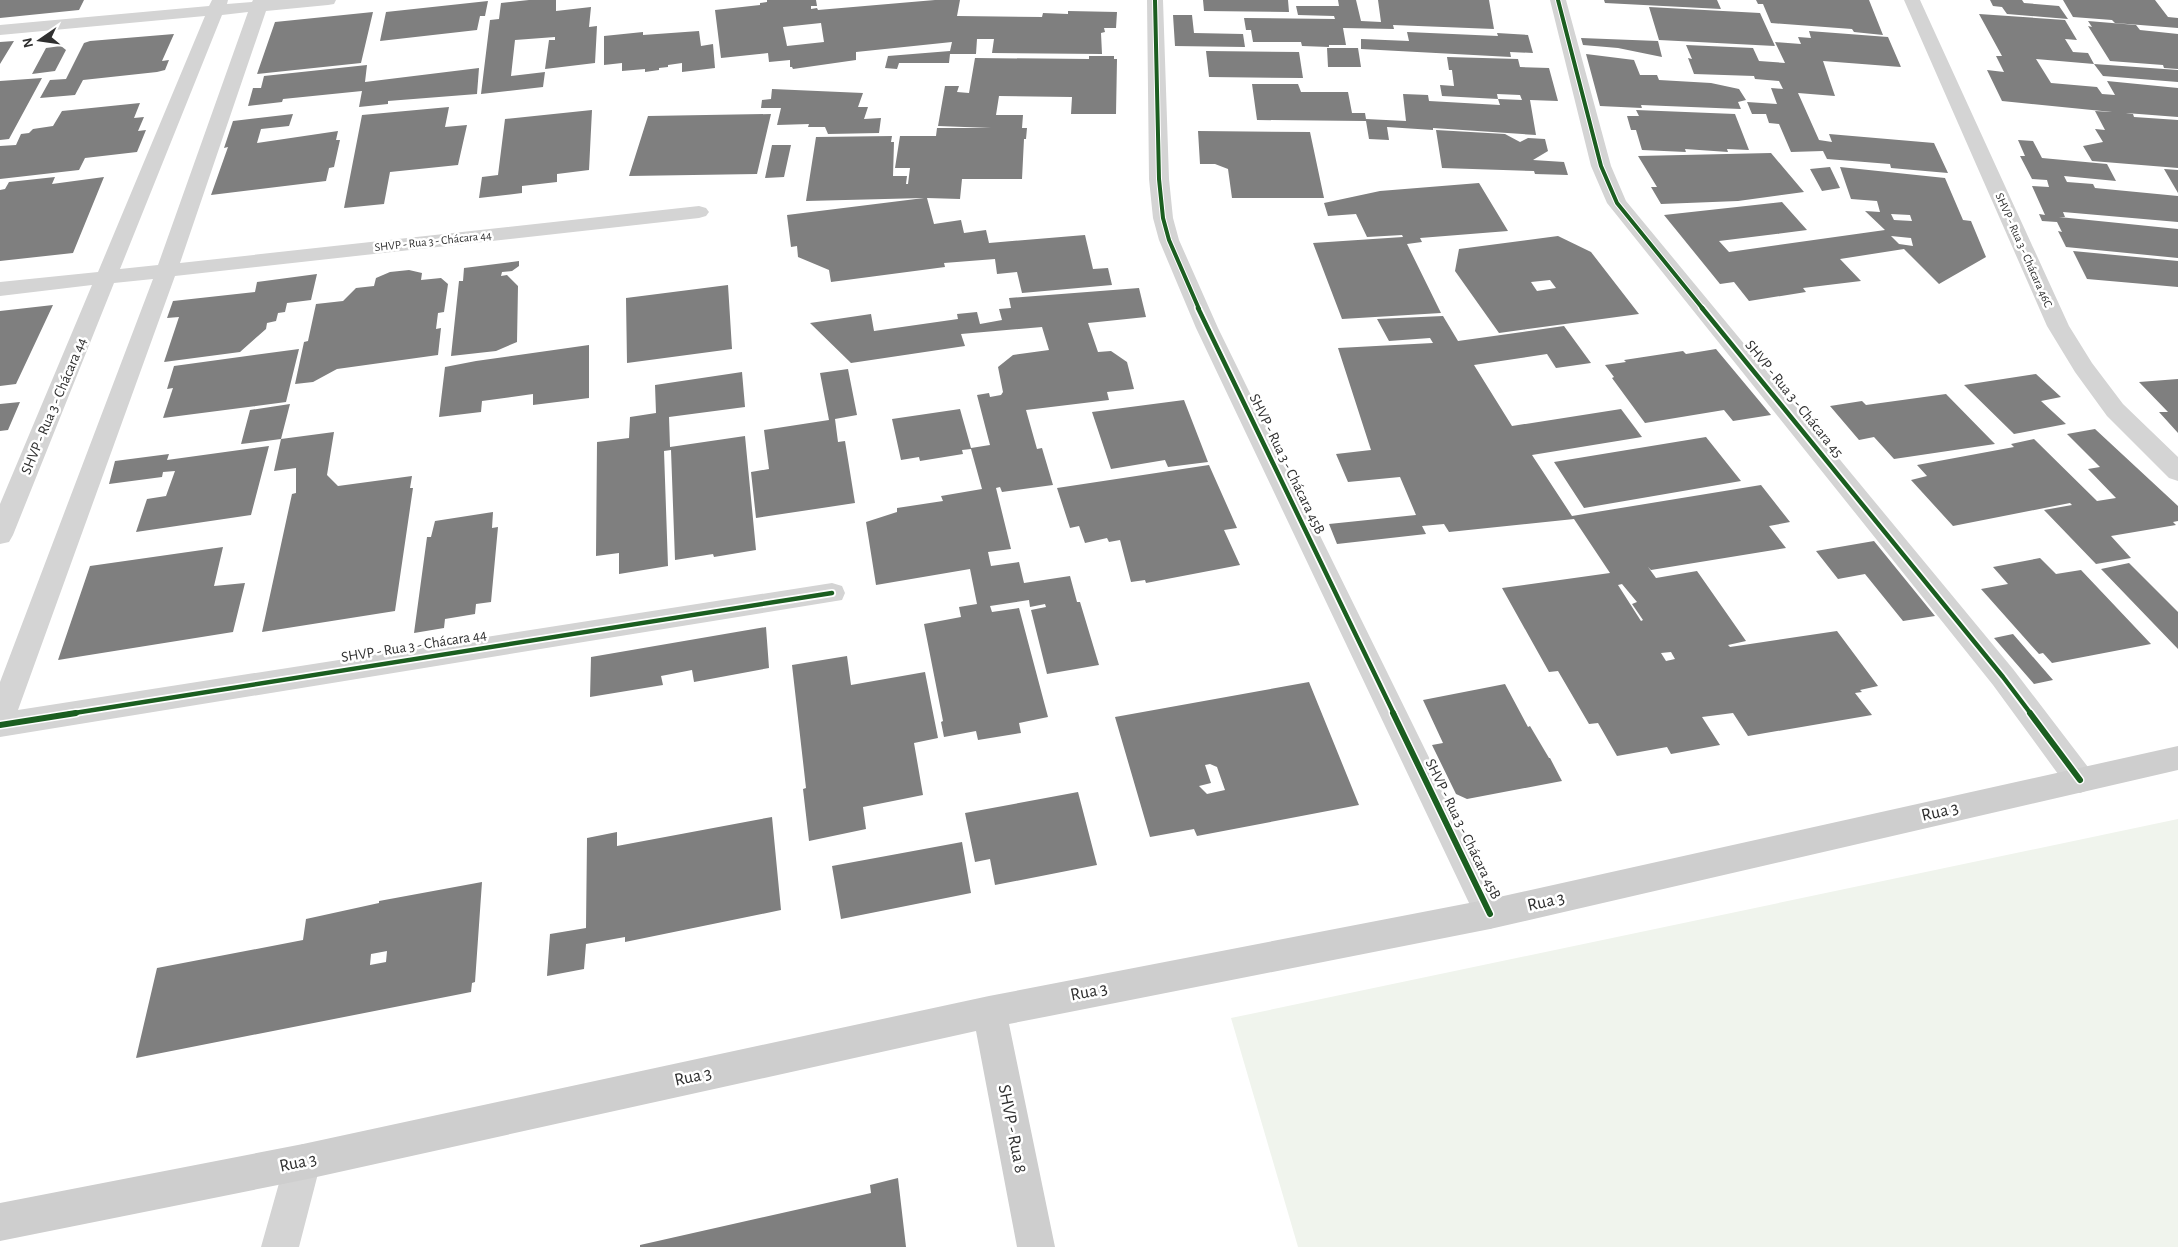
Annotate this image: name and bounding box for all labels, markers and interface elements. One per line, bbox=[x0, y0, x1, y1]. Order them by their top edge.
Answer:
north arrow bbox=[15, 15, 65, 65]
text: N bbox=[20, 36, 36, 49]
street label: SHVP - Rua 3 - Chácara 46C bbox=[1993, 191, 2055, 309]
street label: SHVP - Rua 3 - Chácara 44 bbox=[374, 229, 492, 253]
street label: SHVP - Rua 3 - Chácara 44 bbox=[18, 335, 90, 477]
street label: SHVP - Rua 3 - Chácara 45 bbox=[1742, 337, 1846, 461]
street label: SHVP - Rua 3 - Chácara 45B bbox=[1246, 391, 1328, 537]
street label: SHVP - Rua 3 - Chácara 44 bbox=[340, 627, 488, 665]
street label: SHVP - Rua 3 - Chácara 45B bbox=[1422, 756, 1504, 902]
street label: Rua 3 bbox=[1920, 799, 1960, 825]
street label: Rua 3 bbox=[1526, 889, 1566, 915]
street label: Rua 3 bbox=[1069, 980, 1109, 1004]
street label: Rua 3 bbox=[673, 1064, 713, 1090]
street label: SHVP - Rua 8 bbox=[995, 1083, 1029, 1175]
street label: Rua 3 bbox=[278, 1150, 318, 1176]

